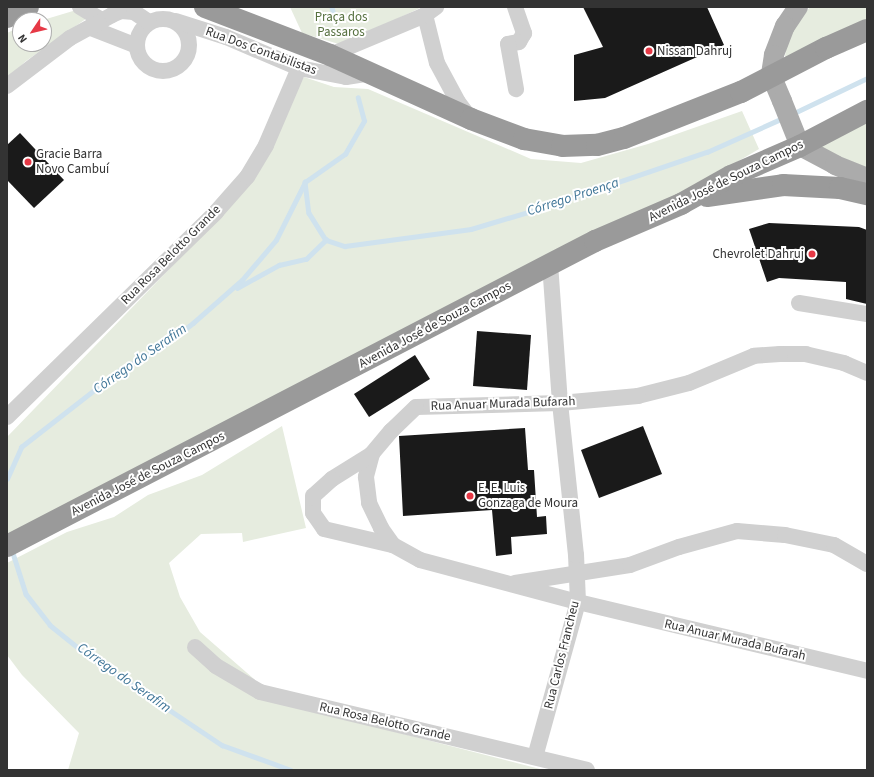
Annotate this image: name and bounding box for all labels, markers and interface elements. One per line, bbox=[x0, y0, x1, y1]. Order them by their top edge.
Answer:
park label: Praça dos Passaros bbox=[315, 10, 367, 41]
north arrow bbox=[12, 12, 52, 52]
street label: Rua Dos Contabilistas bbox=[203, 24, 319, 78]
text: N bbox=[14, 31, 31, 46]
place label: Nissan Dahruj bbox=[657, 43, 732, 59]
marker: Nissan Dahruj bbox=[644, 46, 654, 56]
street label: Avenida José de Souza Campos bbox=[646, 137, 806, 225]
place label: Gracie Barra Novo Cambuí bbox=[36, 147, 109, 178]
marker: Gracie Barra Novo Cambuí bbox=[23, 157, 33, 167]
water label: Córrego Proença bbox=[525, 174, 621, 220]
street label: Rua Rosa Belotto Grande bbox=[118, 202, 224, 308]
place label: Chevrolet Dahruj bbox=[712, 246, 804, 262]
marker: Chevrolet Dahruj bbox=[807, 249, 817, 259]
street label: Avenida José de Souza Campos bbox=[356, 278, 514, 372]
water label: Córrego do Serafim bbox=[90, 320, 190, 398]
street label: Rua Anuar Murada Bufarah bbox=[430, 394, 576, 414]
street label: Avenida José de Souza Campos bbox=[69, 428, 227, 520]
place label: E. E. Luis Gonzaga de Moura bbox=[478, 481, 578, 512]
marker: E. E. Luis Gonzaga de Moura bbox=[465, 491, 475, 501]
street label: Rua Carlos Francheu bbox=[541, 599, 583, 711]
street label: Rua Anuar Murada Bufarah bbox=[663, 616, 807, 664]
water label: Córrego do Serafim bbox=[74, 639, 174, 717]
street label: Rua Rosa Belotto Grande bbox=[318, 699, 452, 745]

